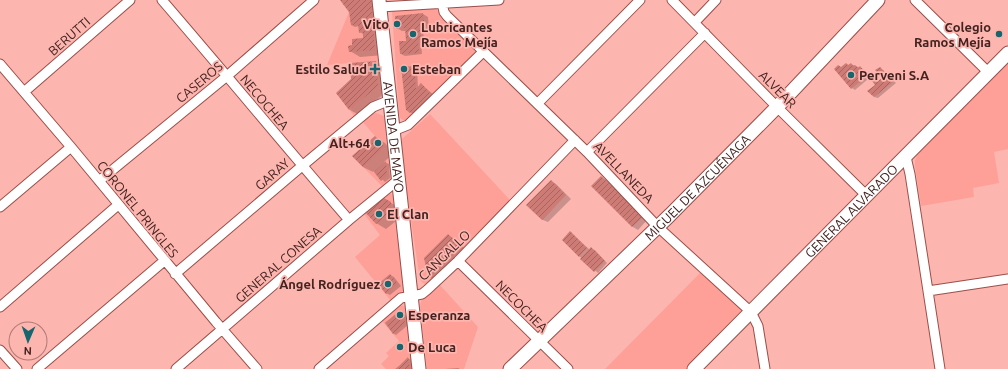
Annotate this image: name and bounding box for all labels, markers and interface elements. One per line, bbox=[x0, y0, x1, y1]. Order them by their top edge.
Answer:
street label: BERUTTI bbox=[45, 14, 93, 58]
place label: Vito bbox=[363, 17, 389, 31]
marker: Vito bbox=[392, 19, 402, 29]
place label: Lubricantes Ramos Mejía bbox=[421, 20, 498, 49]
place label: Colegio Ramos Mejía bbox=[914, 20, 991, 49]
marker: Lubricantes Ramos Mejía bbox=[408, 29, 418, 39]
marker: Colegio Ramos Mejía bbox=[994, 29, 1004, 39]
street label: CASEROS bbox=[173, 59, 225, 105]
place label: Estilo Salud bbox=[295, 62, 367, 76]
place label: Esteban bbox=[412, 62, 461, 76]
marker: Estilo Salud bbox=[370, 64, 380, 74]
marker: Esteban bbox=[399, 64, 409, 74]
street label: ALVEAR bbox=[757, 68, 799, 110]
place label: Perveni S.A bbox=[859, 68, 930, 82]
marker: Perveni S.A bbox=[846, 70, 856, 80]
street label: NECOCHEA bbox=[238, 72, 292, 133]
street label: AVENIDA DE MAYO bbox=[381, 81, 407, 194]
street label: MIGUEL DE AZCUÉNAGA bbox=[642, 131, 753, 243]
place label: Alt+64 bbox=[329, 136, 370, 150]
marker: Alt+64 bbox=[373, 138, 383, 148]
street label: AVELLANEDA bbox=[591, 139, 657, 206]
street label: GARAY bbox=[252, 155, 292, 193]
street label: CORONEL PRINGLES bbox=[95, 158, 181, 260]
street label: GENERAL ALVARADO bbox=[802, 161, 900, 260]
place label: El Clan bbox=[387, 207, 429, 221]
marker: El Clan bbox=[374, 209, 384, 219]
street label: GENERAL CONESA bbox=[232, 223, 324, 305]
street label: CANGALLO bbox=[415, 227, 473, 283]
place label: Ángel Rodríguez bbox=[279, 276, 380, 291]
street label: NECOCHEA bbox=[493, 277, 551, 335]
marker: Ángel Rodríguez bbox=[383, 279, 393, 289]
place label: Esperanza bbox=[408, 308, 470, 322]
marker: Esperanza bbox=[395, 310, 405, 320]
north arrow bbox=[8, 321, 48, 361]
place label: De Luca bbox=[408, 340, 456, 354]
marker: De Luca bbox=[395, 342, 405, 352]
text: N bbox=[23, 345, 32, 357]

